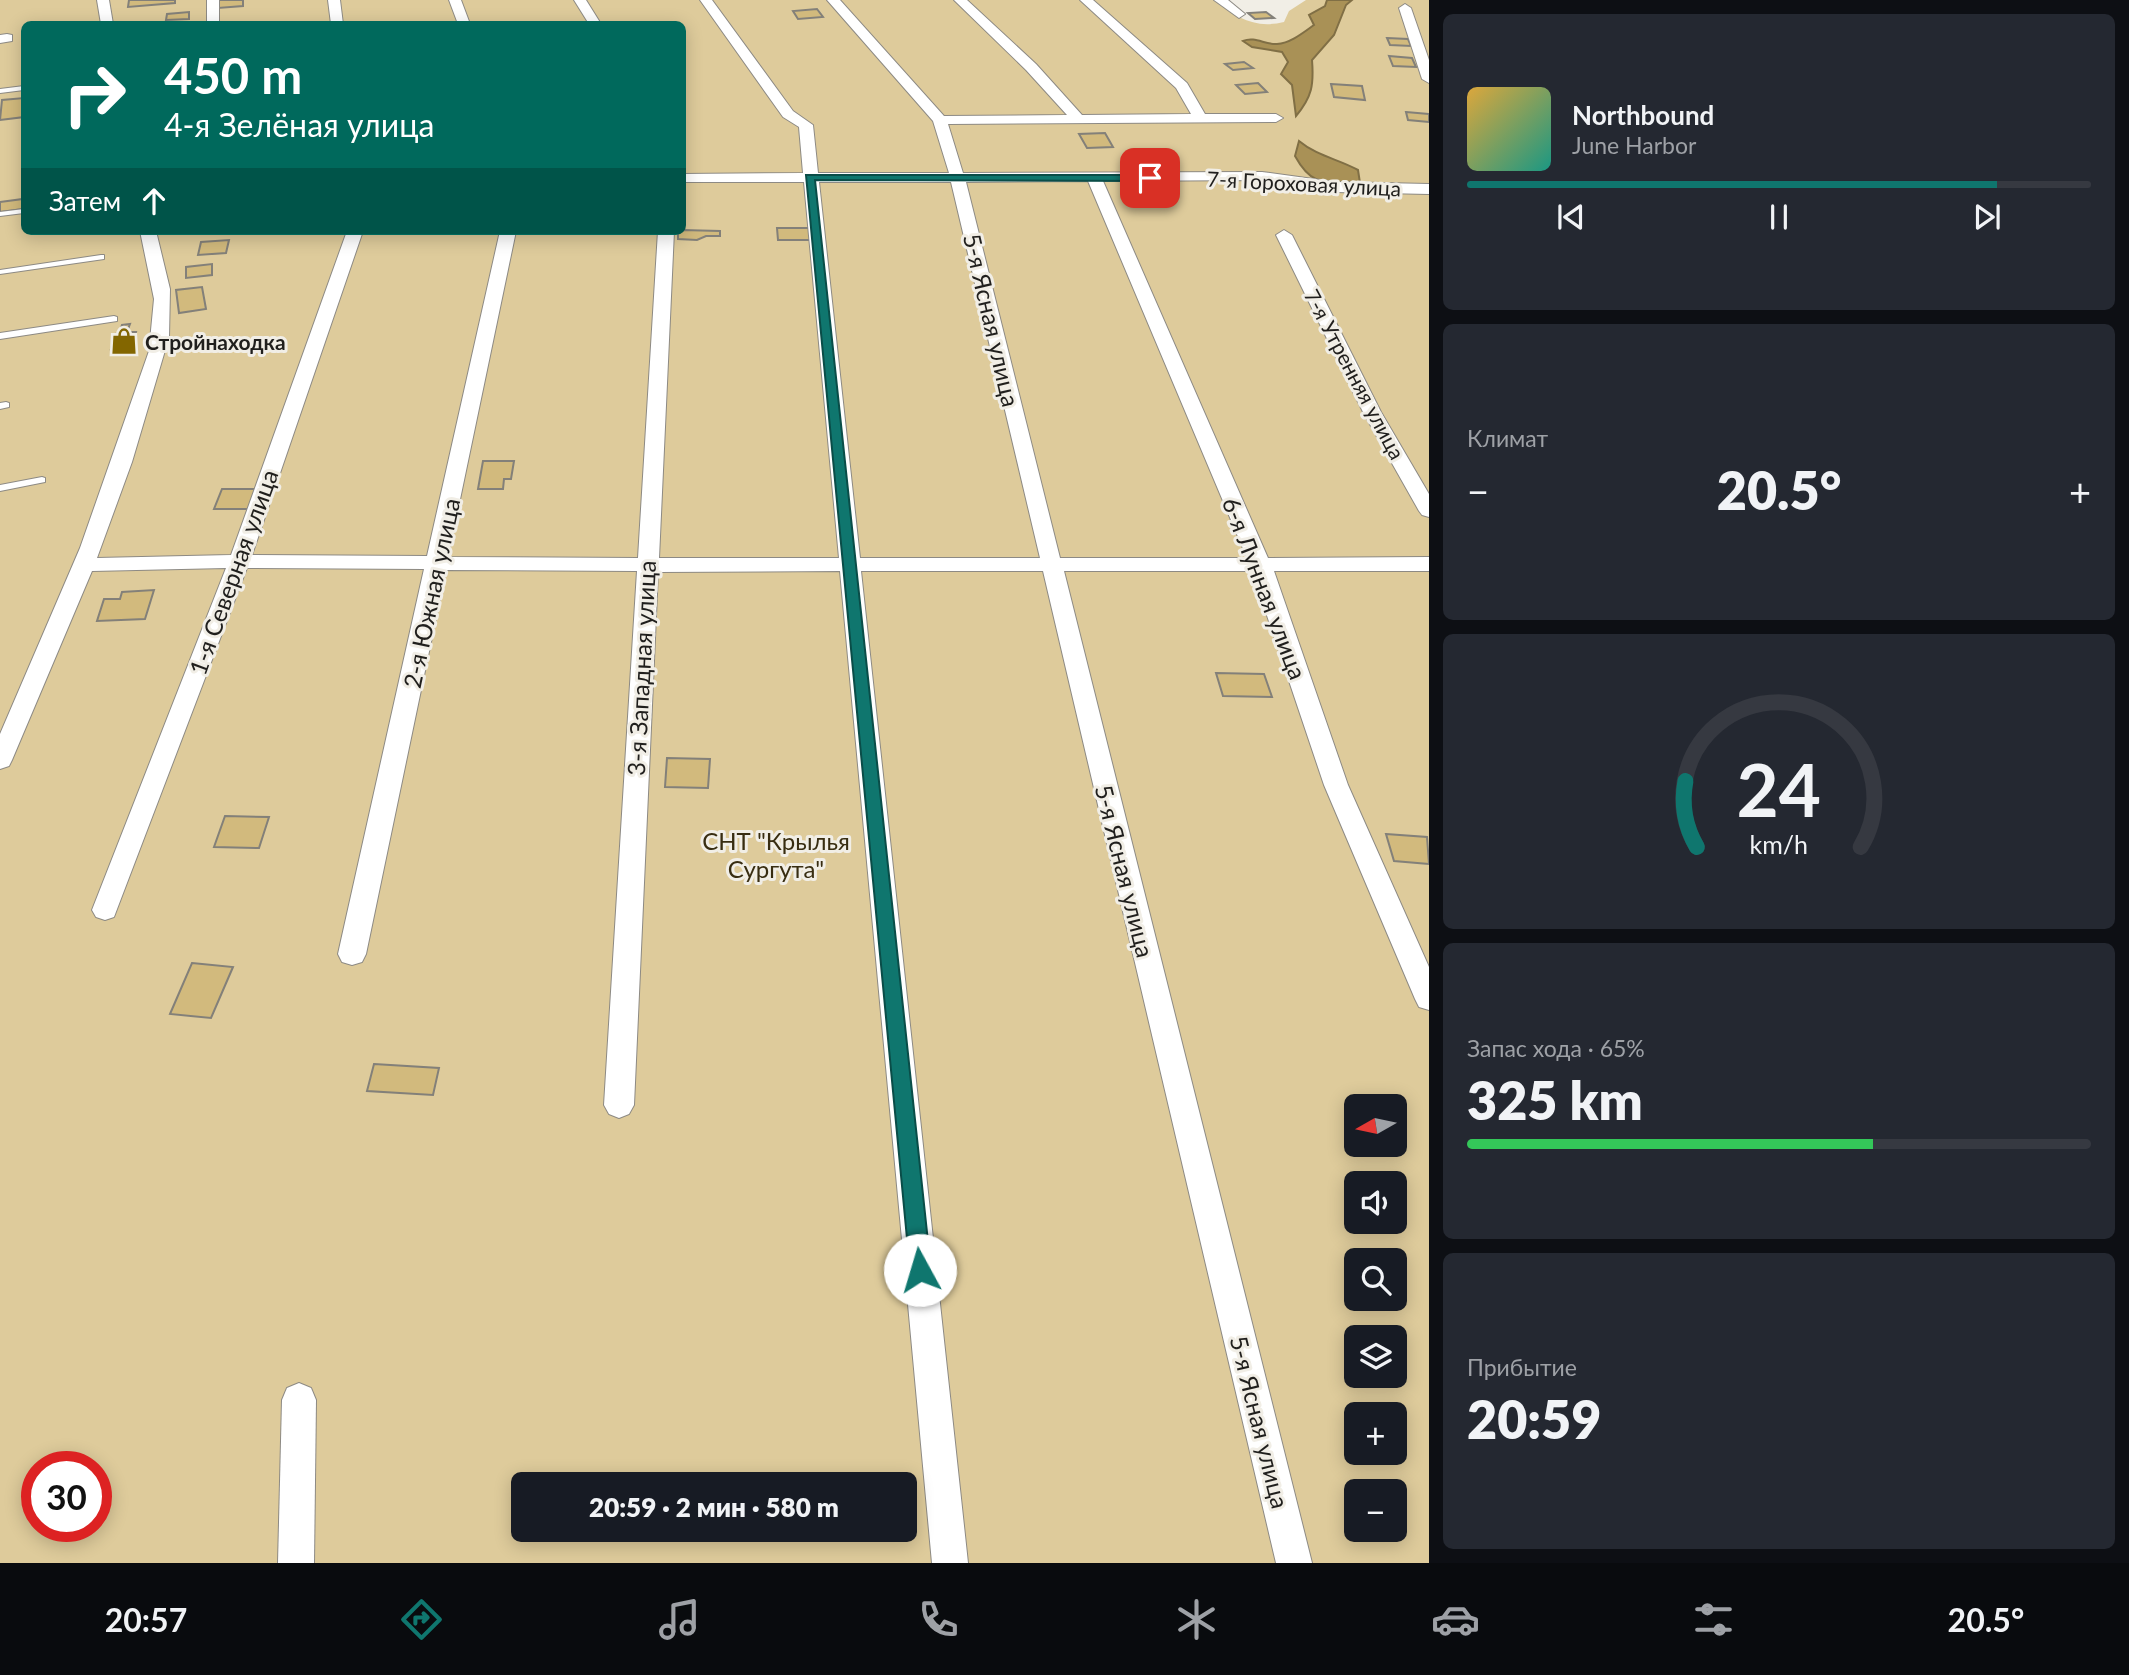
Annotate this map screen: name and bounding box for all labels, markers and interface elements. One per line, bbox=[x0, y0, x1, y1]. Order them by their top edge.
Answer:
text: 450 m bbox=[164, 46, 302, 104]
icon: right bbox=[49, 49, 140, 140]
text: Northbound bbox=[1572, 99, 1714, 131]
text: 4-я Зелёная улица bbox=[164, 105, 434, 144]
text: June Harbor bbox=[1572, 131, 1696, 159]
pin bbox=[1120, 148, 1180, 208]
icon: arrive bbox=[1131, 159, 1169, 197]
street label: 7-я Гороховая улица bbox=[1206, 165, 1402, 201]
icon: ahead bbox=[135, 182, 173, 220]
text: Затем bbox=[49, 185, 121, 217]
icon: previous bbox=[1552, 198, 1590, 236]
icon: pause bbox=[1760, 198, 1798, 236]
icon: next bbox=[1968, 198, 2006, 236]
street label: 5-я Ясная улица bbox=[958, 231, 1026, 409]
street label: 7-я Утренняя улица bbox=[1300, 285, 1410, 463]
shop icon: Стройнаходка bbox=[109, 326, 139, 356]
place label: Стройнаходка bbox=[145, 329, 286, 354]
text: Климат bbox=[1467, 424, 1548, 452]
text: 20.5° bbox=[1717, 459, 1841, 521]
street label: 1-я Северная улица bbox=[182, 465, 284, 679]
text: − bbox=[1467, 468, 1489, 514]
text: + bbox=[2069, 468, 2091, 514]
street label: 6-я Лунная улица bbox=[1217, 493, 1313, 683]
street label: 2-я Южная улица bbox=[397, 495, 465, 691]
street label: 3-я Западная улица bbox=[621, 560, 661, 776]
text: 24 bbox=[1737, 746, 1821, 834]
street label: 5-я Ясная улица bbox=[1090, 782, 1160, 960]
park label: CНТ "Крылья Сургута" bbox=[702, 826, 850, 883]
text: km/h bbox=[1750, 829, 1808, 859]
text: Запас хода · 65% bbox=[1467, 1034, 1645, 1062]
text: 325 km bbox=[1467, 1069, 1643, 1131]
north arrow bbox=[1344, 1094, 1407, 1157]
map controls bbox=[1344, 1094, 1407, 1542]
button: sound bbox=[1344, 1171, 1407, 1234]
position arrow bbox=[883, 1233, 957, 1307]
button: search bbox=[1344, 1248, 1407, 1311]
button: layers bbox=[1344, 1325, 1407, 1388]
street label: 5-я Ясная улица bbox=[1225, 1333, 1295, 1511]
text: Прибытие bbox=[1467, 1353, 1577, 1381]
text: 20:59 bbox=[1467, 1388, 1601, 1450]
button: + bbox=[1344, 1402, 1407, 1465]
speed limit sign: 30 bbox=[21, 1451, 112, 1542]
button: − bbox=[1344, 1479, 1407, 1542]
text: 20:59 · 2 мин · 580 m bbox=[589, 1491, 839, 1523]
icon: directions bbox=[397, 1595, 446, 1644]
icon: music bbox=[655, 1595, 704, 1644]
icon: phone bbox=[914, 1595, 963, 1644]
icon: climate bbox=[1172, 1595, 1221, 1644]
icon: car bbox=[1431, 1595, 1480, 1644]
icon: filters bbox=[1689, 1595, 1738, 1644]
text: 20:57 bbox=[105, 1600, 187, 1639]
text: 20.5° bbox=[1948, 1600, 2024, 1639]

